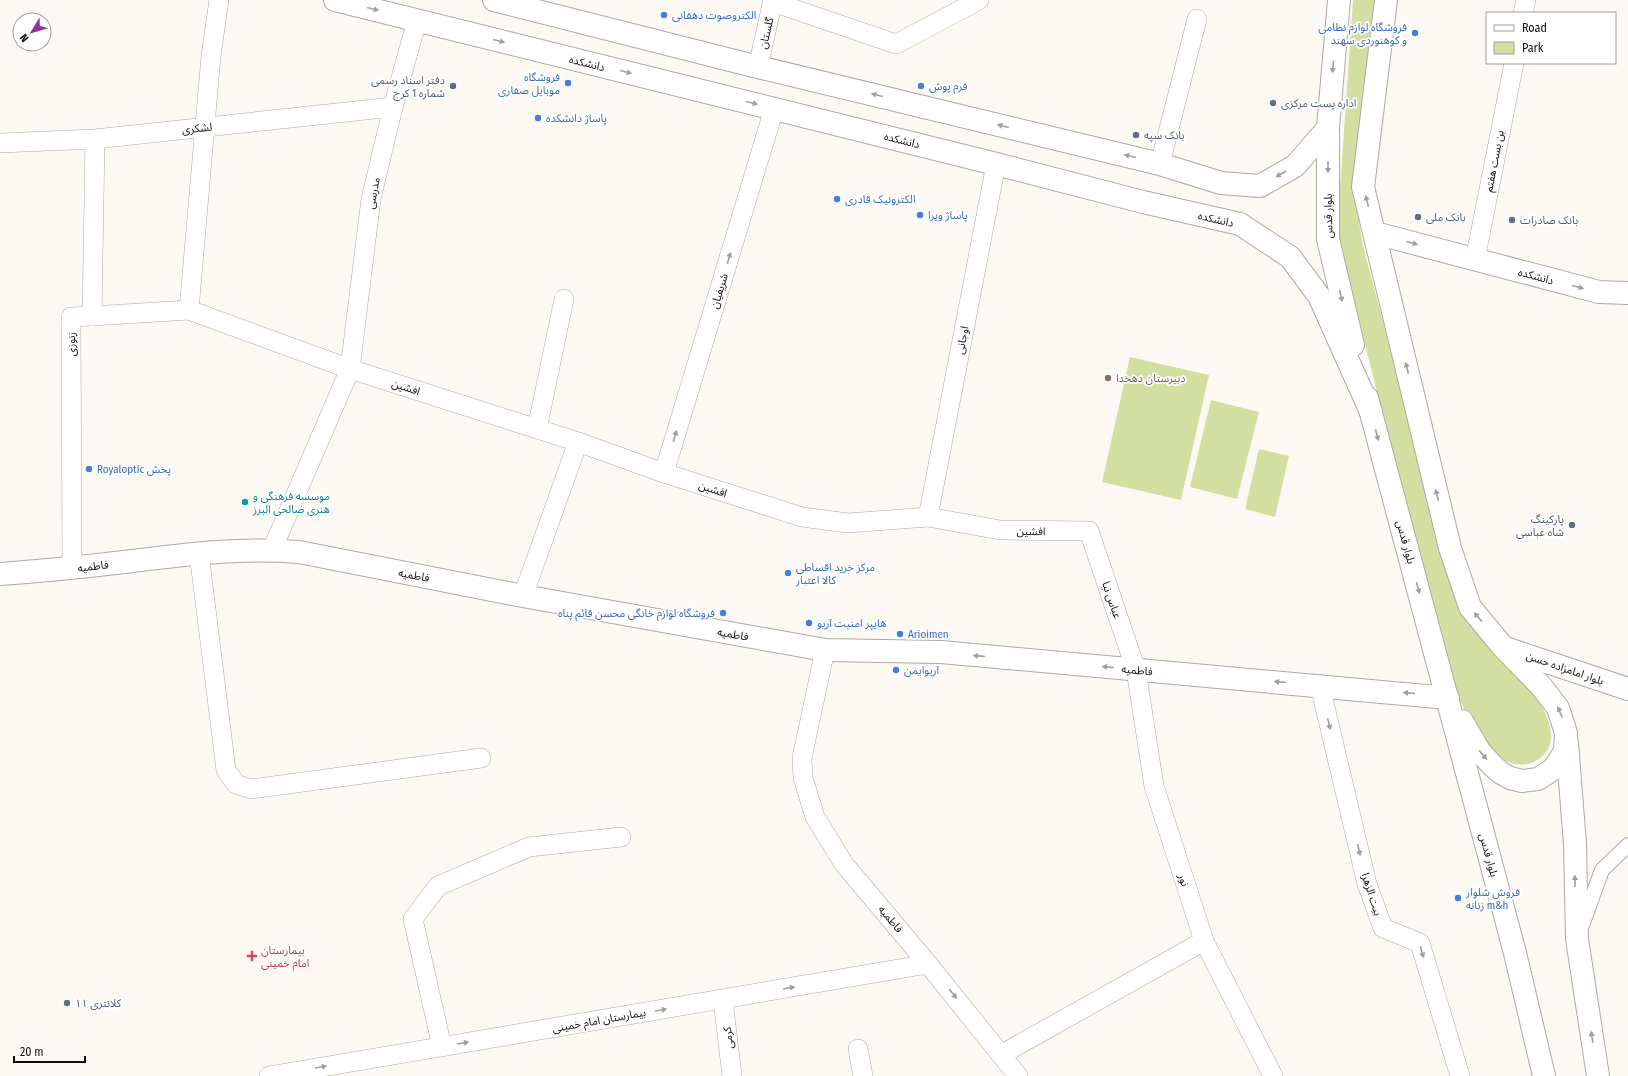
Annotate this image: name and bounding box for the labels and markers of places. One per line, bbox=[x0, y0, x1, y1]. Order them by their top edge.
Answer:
place label: الکتروصوت دهقانی bbox=[672, 9, 756, 22]
marker: الکتروصوت دهقانی bbox=[659, 10, 669, 20]
place label: فروشگاه لوازم نظامی و کوهنوردی سهند bbox=[1318, 21, 1407, 47]
marker: فروشگاه لوازم نظامی و کوهنوردی سهند bbox=[1410, 28, 1420, 38]
place label: فروشگاه موبایل صفاری bbox=[498, 71, 560, 97]
place label: دفتر اسناد رسمی شماره 1 کرج bbox=[371, 74, 445, 101]
marker: فروشگاه موبایل صفاری bbox=[563, 78, 573, 88]
place label: فرم پوش bbox=[929, 80, 968, 94]
marker: دفتر اسناد رسمی شماره 1 کرج bbox=[448, 81, 458, 91]
marker: فرم پوش bbox=[916, 81, 926, 91]
place label: اداره پست مرکزی bbox=[1281, 97, 1356, 111]
marker: اداره پست مرکزی bbox=[1268, 98, 1278, 108]
place label: پاساژ دانشکده bbox=[546, 112, 607, 126]
marker: پاساژ دانشکده bbox=[533, 113, 543, 123]
place label: بانک سپه bbox=[1144, 129, 1185, 143]
marker: بانک سپه bbox=[1131, 130, 1141, 140]
place label: الکترونیک قادری bbox=[845, 193, 916, 206]
marker: الکترونیک قادری bbox=[832, 194, 842, 204]
place label: پاساژ ویرا bbox=[928, 209, 968, 223]
marker: پاساژ ویرا bbox=[915, 210, 925, 220]
place label: بانک ملی bbox=[1426, 211, 1466, 224]
marker: بانک ملی bbox=[1413, 212, 1423, 222]
place label: بانک صادرات bbox=[1520, 214, 1578, 227]
marker: بانک صادرات bbox=[1507, 215, 1517, 225]
place label: دبیرستان دهخدا bbox=[1116, 372, 1185, 385]
marker: دبیرستان دهخدا bbox=[1103, 373, 1113, 383]
place label: Royaloptic پخش bbox=[97, 463, 171, 477]
marker: Royaloptic پخش bbox=[84, 464, 94, 474]
place label: موسسه فرهنگی و هنری صالحی البرز bbox=[252, 490, 330, 516]
marker: موسسه فرهنگی و هنری صالحی البرز bbox=[240, 497, 250, 507]
place label: پارکینگ شاه عباسی bbox=[1516, 513, 1564, 539]
marker: پارکینگ شاه عباسی bbox=[1567, 520, 1577, 530]
place label: مرکز خرید اقساطی کالا اعتبار bbox=[795, 561, 875, 587]
marker: مرکز خرید اقساطی کالا اعتبار bbox=[783, 568, 793, 578]
place label: فروشگاه لوازم خانگی محسن قائم پناه bbox=[558, 607, 715, 622]
marker: فروشگاه لوازم خانگی محسن قائم پناه bbox=[718, 608, 728, 618]
place label: هایپر امنیت آریو bbox=[817, 617, 887, 631]
marker: هایپر امنیت آریو bbox=[804, 618, 814, 628]
place label: Arioimen bbox=[908, 628, 949, 641]
marker: Arioimen bbox=[895, 629, 905, 639]
place label: آریوایمن bbox=[904, 664, 940, 677]
marker: آریوایمن bbox=[891, 665, 901, 675]
place label: فروش شلوار زنانه m&h bbox=[1465, 886, 1520, 912]
marker: فروش شلوار زنانه m&h bbox=[1453, 893, 1463, 903]
place label: بیمارستان امام خمینی bbox=[261, 944, 309, 971]
marker: بیمارستان امام خمینی bbox=[246, 950, 258, 962]
place label: کلانتری ۱۱ bbox=[75, 997, 122, 1010]
marker: کلانتری ۱۱ bbox=[62, 998, 72, 1008]

